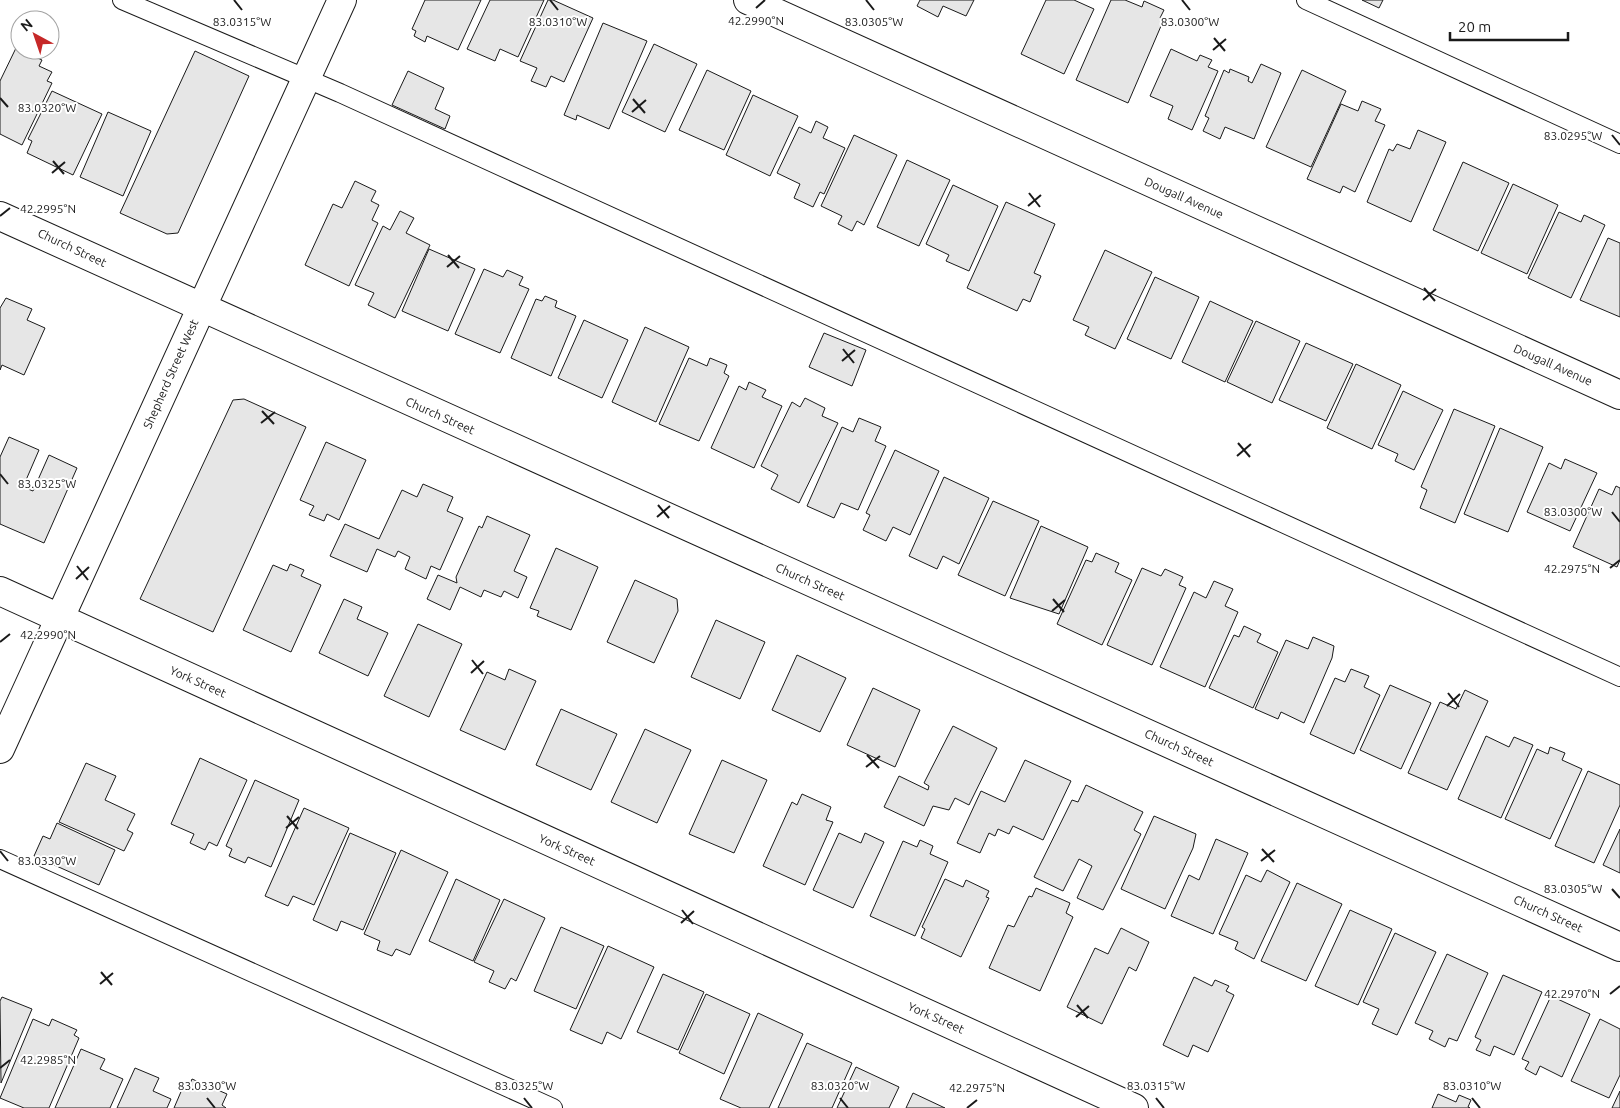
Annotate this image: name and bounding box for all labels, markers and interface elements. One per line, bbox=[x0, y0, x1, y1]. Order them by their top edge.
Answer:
north arrow bbox=[10, 10, 60, 60]
scale bar bbox=[1450, 10, 1568, 42]
text: 42.2990°N bbox=[728, 14, 784, 27]
text: 83.0315°W bbox=[213, 15, 271, 28]
text: 83.0310°W bbox=[529, 15, 587, 28]
text: 83.0305°W bbox=[845, 15, 903, 28]
text: 83.0300°W bbox=[1161, 15, 1219, 28]
text: N bbox=[17, 16, 36, 35]
text: 20 m bbox=[1458, 18, 1491, 35]
text: 83.0320°W bbox=[18, 101, 76, 114]
text: 83.0295°W bbox=[1544, 129, 1602, 142]
street label: Dougall Avenue bbox=[1143, 174, 1226, 221]
text: 42.2995°N bbox=[20, 202, 76, 215]
street label: Church Street bbox=[36, 226, 109, 269]
street label: Shepherd Street West bbox=[141, 317, 201, 430]
street label: Dougall Avenue bbox=[1512, 341, 1595, 388]
street label: Church Street bbox=[404, 394, 477, 437]
text: 83.0325°W bbox=[18, 477, 76, 490]
text: 83.0300°W bbox=[1544, 505, 1602, 518]
street label: Church Street bbox=[774, 560, 847, 603]
text: 42.2975°N bbox=[1544, 562, 1600, 575]
text: 42.2990°N bbox=[20, 628, 76, 641]
street label: York Street bbox=[168, 663, 229, 700]
street label: Church Street bbox=[1143, 726, 1216, 769]
street label: York Street bbox=[537, 831, 598, 868]
text: 83.0330°W bbox=[18, 854, 76, 867]
text: 83.0305°W bbox=[1544, 882, 1602, 895]
street label: Church Street bbox=[1512, 892, 1585, 935]
text: 42.2970°N bbox=[1544, 987, 1600, 1000]
street label: York Street bbox=[906, 999, 967, 1036]
text: 42.2985°N bbox=[20, 1053, 76, 1066]
text: 83.0330°W bbox=[178, 1079, 236, 1092]
text: 83.0325°W bbox=[495, 1079, 553, 1092]
text: 83.0320°W bbox=[811, 1079, 869, 1092]
text: 83.0315°W bbox=[1127, 1079, 1185, 1092]
text: 83.0310°W bbox=[1443, 1079, 1501, 1092]
text: 42.2975°N bbox=[949, 1081, 1005, 1094]

